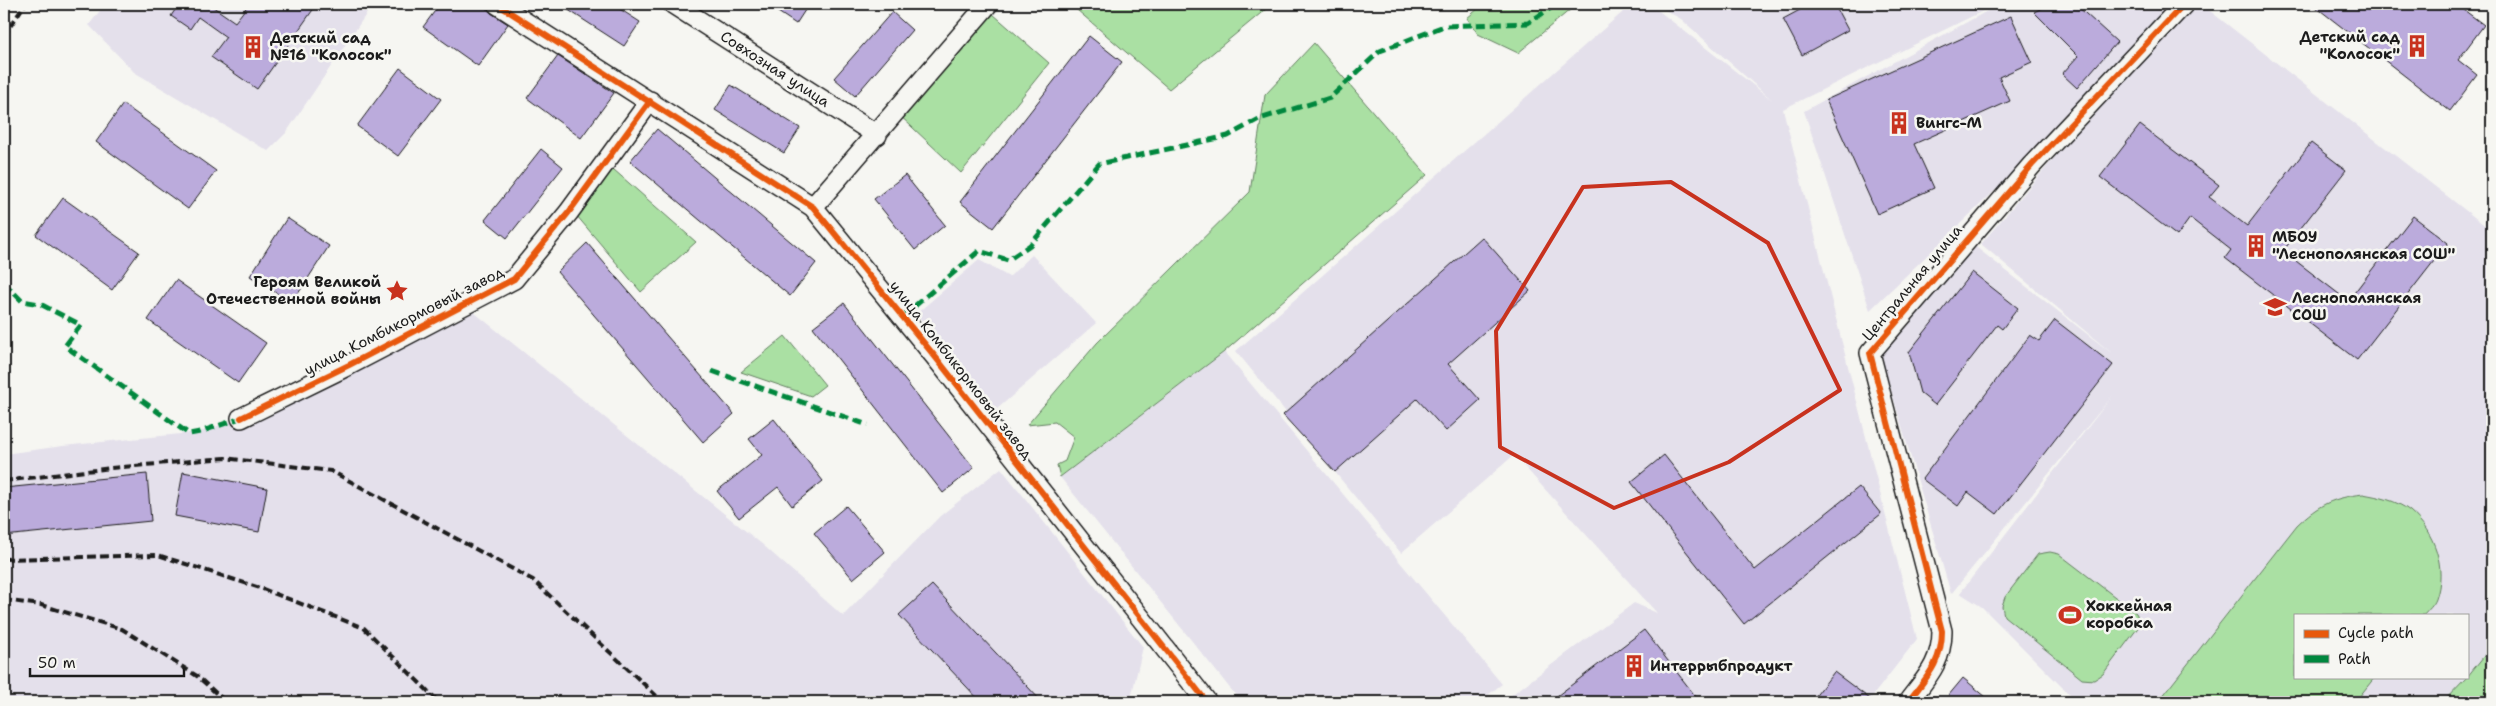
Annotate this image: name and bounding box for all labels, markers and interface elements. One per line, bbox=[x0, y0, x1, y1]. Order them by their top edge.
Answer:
street label: Совхозная улица bbox=[716, 26, 834, 112]
place label: Детский сад "Колосок" bbox=[2299, 27, 2401, 64]
place label: Детский сад №16 "Колосок" bbox=[270, 28, 392, 65]
building icon: Детский сад "Колосок" bbox=[2404, 33, 2430, 59]
building icon: Детский сад №16 "Колосок" bbox=[240, 34, 266, 60]
building icon: Вингс-М bbox=[1886, 110, 1912, 136]
place label: Вингс-М bbox=[1916, 113, 1982, 133]
street label: Центральная улица bbox=[1857, 220, 1967, 345]
place label: МБОУ "Леснополянская СОШ" bbox=[2272, 227, 2455, 264]
building icon: МБОУ "Леснополянская СОШ" bbox=[2243, 233, 2269, 259]
street label: улица Комбикормовый завод bbox=[301, 262, 508, 380]
place label: Героям Великой Отечественной войны bbox=[206, 272, 382, 309]
street label: улица Комбикормовый завод bbox=[885, 277, 1037, 464]
place icon: Героям Великой Отечественной войны bbox=[384, 278, 410, 304]
place label: Леснополянская СОШ bbox=[2292, 288, 2421, 325]
school or university icon: Леснополянская СОШ bbox=[2262, 294, 2288, 320]
place label: Хоккейная коробка bbox=[2086, 596, 2172, 633]
sports icon: Хоккейная коробка bbox=[2057, 602, 2083, 628]
legend bbox=[2294, 614, 2468, 678]
text: Cycle path bbox=[2338, 623, 2414, 643]
scale bar bbox=[30, 646, 184, 678]
text: Path bbox=[2338, 649, 2371, 669]
text: 50 m bbox=[38, 653, 76, 673]
building icon: Интеррыбпродукт bbox=[1621, 653, 1647, 679]
place label: Интеррыбпродукт bbox=[1650, 656, 1793, 676]

